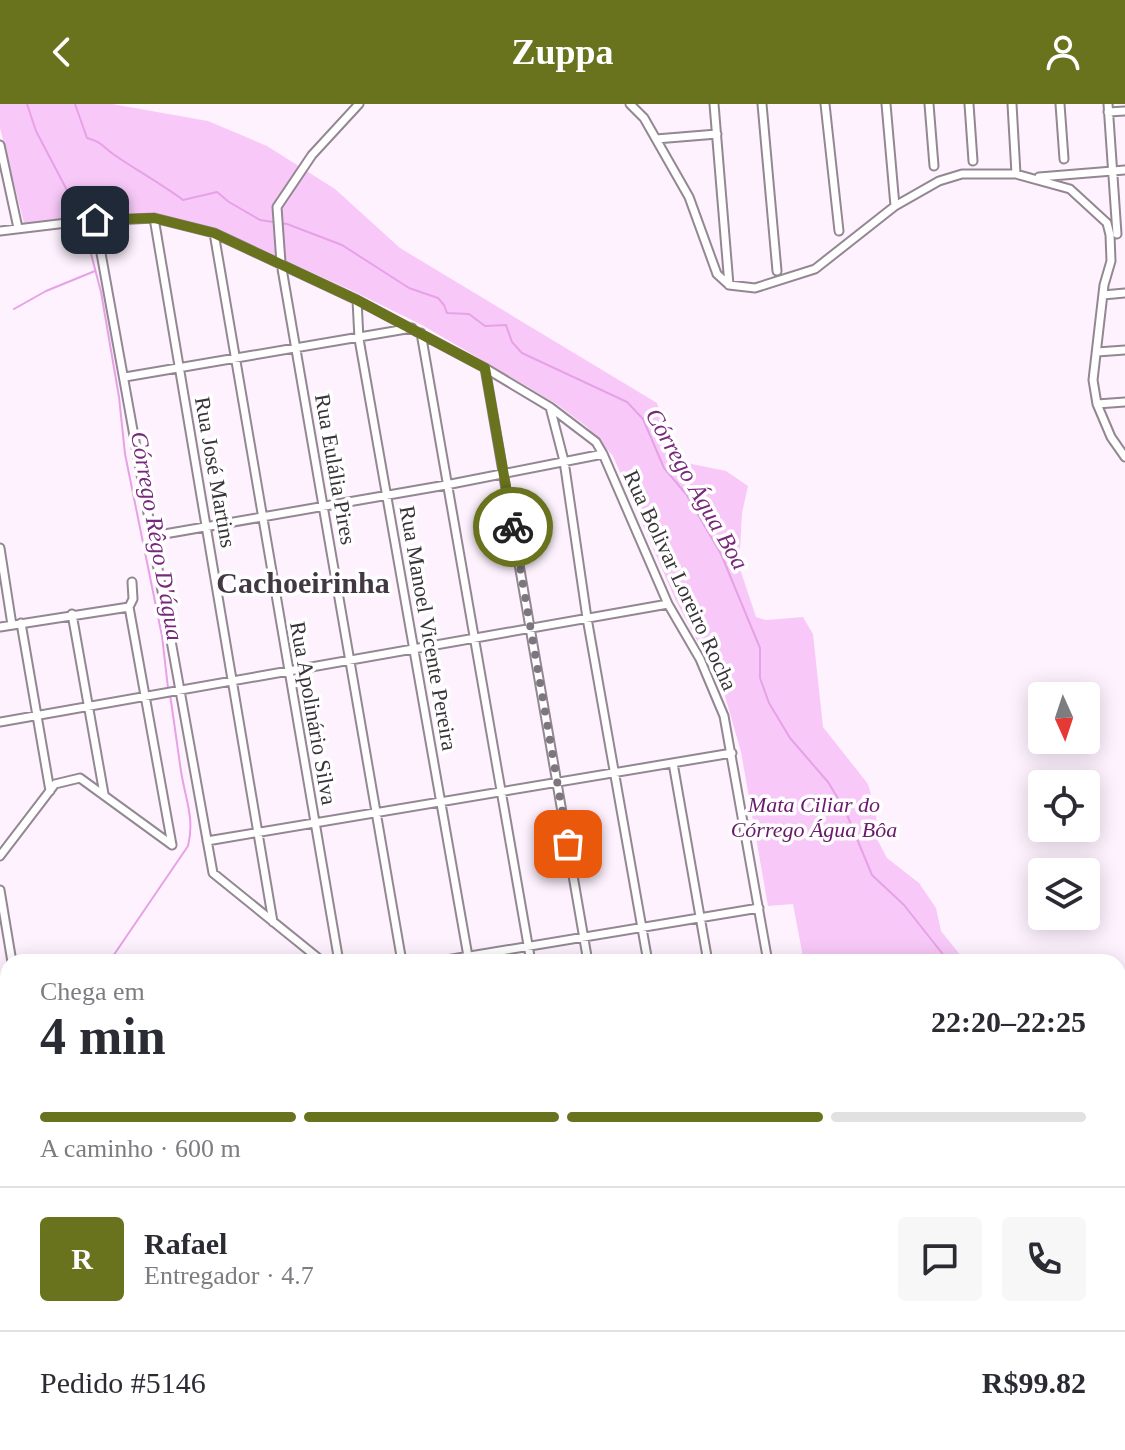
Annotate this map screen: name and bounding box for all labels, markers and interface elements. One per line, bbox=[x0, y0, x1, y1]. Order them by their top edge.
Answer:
icon: back bbox=[40, 30, 84, 74]
icon: person bbox=[1041, 30, 1085, 74]
text: Zuppa bbox=[511, 32, 614, 72]
pin bbox=[61, 186, 129, 254]
icon: home bbox=[73, 198, 117, 242]
street label: Rua Eulália Pires bbox=[310, 392, 361, 546]
street label: Rua José Martins bbox=[190, 395, 241, 549]
water label: Córrego Água Boa bbox=[640, 404, 754, 574]
water label: Córrego Rêgo D'água bbox=[126, 429, 188, 643]
street label: Rua Bolivar Loreiro Rocha bbox=[618, 466, 743, 695]
courier bbox=[473, 487, 553, 567]
street label: Rua Manoel Vicente Pereira bbox=[395, 504, 462, 753]
icon: bike bbox=[491, 505, 535, 549]
district label: Cachoeirinha bbox=[216, 566, 390, 599]
street label: Rua Apolinário Silva bbox=[285, 619, 342, 807]
north arrow bbox=[1028, 682, 1100, 754]
map controls bbox=[1028, 682, 1100, 930]
button: locate bbox=[1028, 770, 1100, 842]
park label: Mata Ciliar do Córrego Água Bôa bbox=[731, 792, 897, 842]
pin bbox=[534, 810, 602, 878]
icon: bag bbox=[546, 822, 590, 866]
button: layers bbox=[1028, 858, 1100, 930]
text: Chega em bbox=[40, 977, 145, 1006]
text: 22:20–22:25 bbox=[931, 1005, 1086, 1038]
text: 4 min bbox=[40, 1008, 166, 1065]
text: A caminho · 600 m bbox=[40, 1134, 241, 1163]
button: chat bbox=[898, 1217, 982, 1301]
button: phone bbox=[1002, 1217, 1086, 1301]
text: Rafael bbox=[144, 1227, 227, 1260]
text: R bbox=[71, 1242, 93, 1275]
text: Entregador · 4.7 bbox=[144, 1261, 314, 1290]
text: Pedido #5146 bbox=[40, 1366, 206, 1399]
text: R$99.82 bbox=[982, 1366, 1086, 1399]

